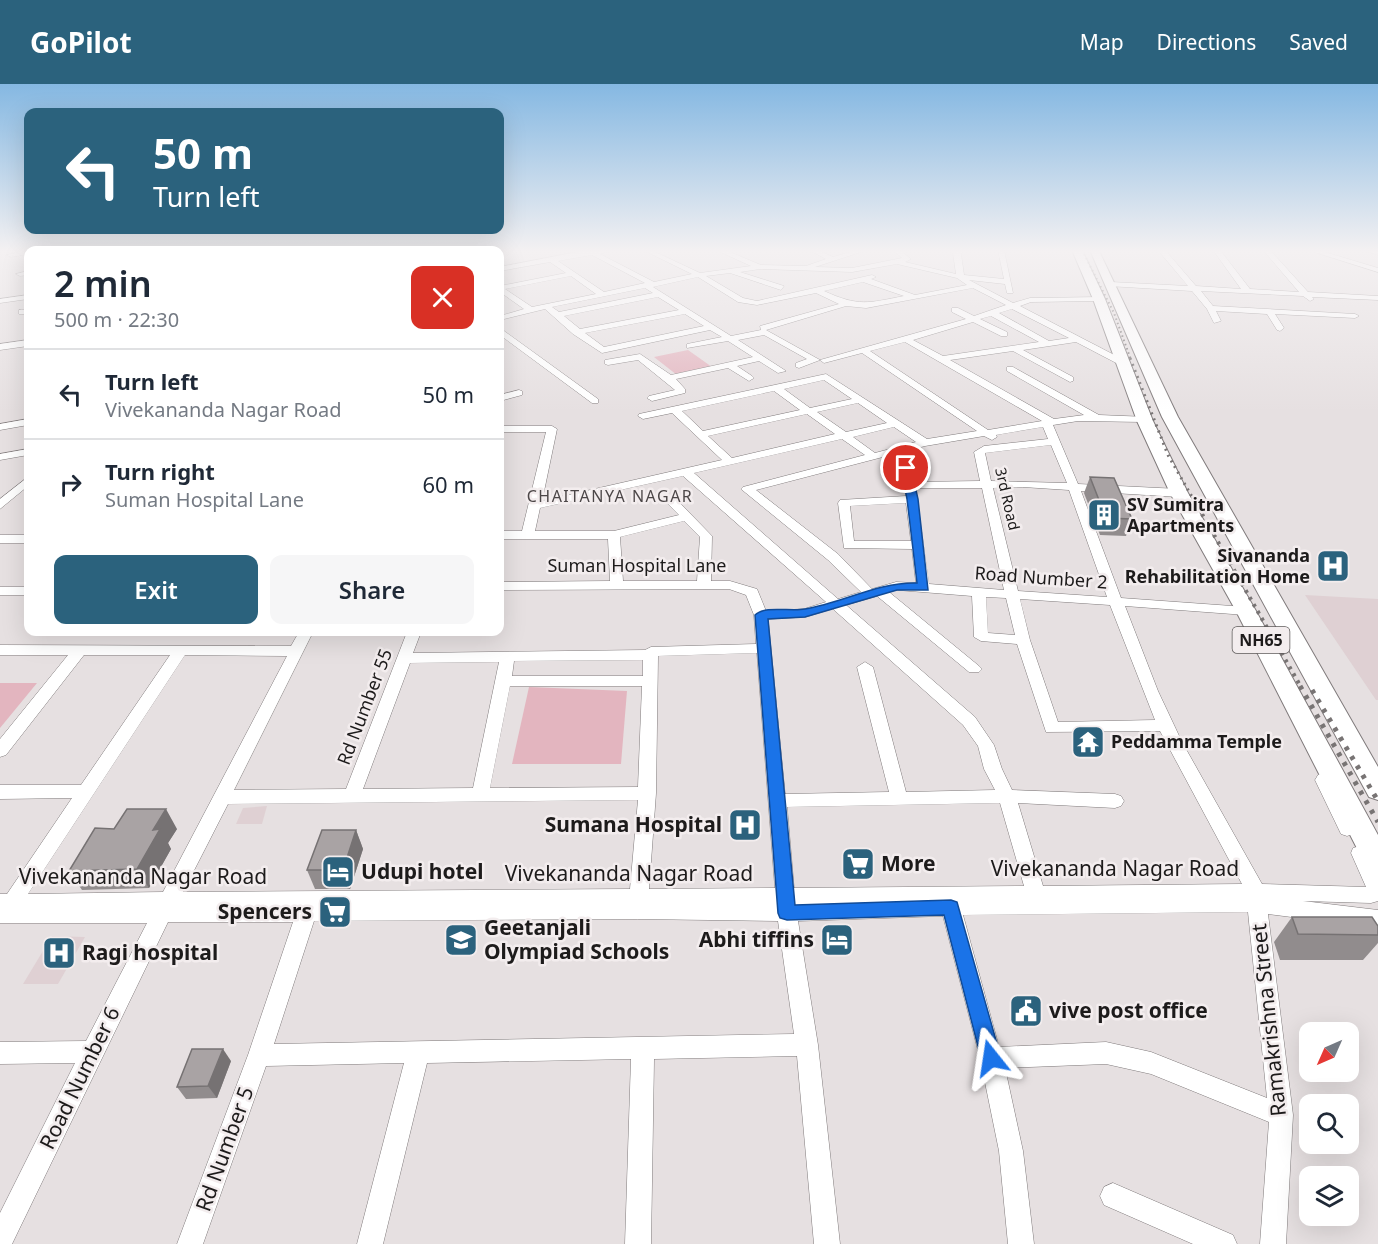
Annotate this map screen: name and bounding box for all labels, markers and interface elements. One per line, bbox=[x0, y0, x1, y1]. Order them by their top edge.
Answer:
text: GoPilot bbox=[30, 23, 132, 61]
text: Map bbox=[1080, 28, 1124, 56]
text: Directions bbox=[1157, 28, 1256, 56]
text: Saved bbox=[1289, 28, 1348, 56]
text: 50 m bbox=[153, 124, 253, 181]
icon: left bbox=[54, 132, 132, 210]
text: Turn left bbox=[153, 178, 259, 215]
text: 2 min bbox=[54, 259, 152, 308]
button: close bbox=[411, 266, 474, 329]
text: 500 m · 22:30 bbox=[54, 306, 179, 333]
text: Turn left bbox=[105, 366, 199, 396]
icon: left bbox=[54, 378, 87, 411]
text: 50 m bbox=[423, 379, 474, 409]
text: Vivekananda Nagar Road bbox=[105, 396, 342, 423]
pin bbox=[880, 442, 931, 493]
icon: arrive bbox=[889, 451, 922, 484]
text: Turn right bbox=[105, 456, 215, 486]
street label: 3rd Road bbox=[991, 466, 1025, 532]
icon: right bbox=[54, 468, 87, 501]
text: 60 m bbox=[423, 469, 474, 499]
district label: CHAITANYA NAGAR bbox=[527, 485, 693, 507]
text: Suman Hospital Lane bbox=[105, 486, 304, 513]
place label: SV Sumitra Apartments bbox=[1127, 492, 1234, 537]
building icon: SV Sumitra Apartments bbox=[1086, 497, 1122, 533]
place label: Sivananda Rehabilitation Home bbox=[1125, 543, 1310, 588]
hospital icon: Sivananda Rehabilitation Home bbox=[1315, 548, 1351, 584]
street label: Suman Hospital Lane bbox=[547, 553, 727, 577]
button: Exit bbox=[54, 555, 258, 624]
button: Share bbox=[270, 555, 474, 624]
street label: Road Number 2 bbox=[974, 560, 1108, 594]
road number: NH65 bbox=[1232, 627, 1290, 653]
street label: Rd Number 55 bbox=[331, 645, 397, 768]
temple icon: Peddamma Temple bbox=[1070, 724, 1106, 760]
place label: Peddamma Temple bbox=[1111, 729, 1282, 753]
hospital icon: Sumana Hospital bbox=[727, 807, 763, 843]
place label: Sumana Hospital bbox=[545, 810, 722, 838]
supermarket icon: More bbox=[840, 846, 876, 882]
place label: More bbox=[881, 849, 935, 877]
hotel icon: Udupi hotel bbox=[320, 854, 356, 890]
street label: Vivekananda Nagar Road bbox=[991, 854, 1239, 882]
place label: Udupi hotel bbox=[361, 857, 484, 885]
street label: Vivekananda Nagar Road bbox=[505, 859, 753, 887]
street label: Vivekananda Nagar Road bbox=[19, 862, 267, 890]
supermarket icon: Spencers bbox=[317, 894, 353, 930]
place label: Spencers bbox=[218, 897, 312, 925]
place label: Geetanjali Olympiad Schools bbox=[484, 913, 669, 965]
school or university icon: Geetanjali Olympiad Schools bbox=[443, 922, 479, 958]
hotel icon: Abhi tiffins bbox=[819, 922, 855, 958]
street label: Ramakrishna Street bbox=[1244, 922, 1292, 1118]
place label: Abhi tiffins bbox=[699, 925, 814, 953]
hospital icon: Ragi hospital bbox=[41, 935, 77, 971]
place label: Ragi hospital bbox=[82, 938, 218, 966]
public building icon: vive post office bbox=[1008, 993, 1044, 1029]
place label: vive post office bbox=[1049, 996, 1208, 1024]
street label: Road Number 6 bbox=[32, 1002, 126, 1154]
north arrow bbox=[1299, 1022, 1359, 1082]
map controls bbox=[1299, 1022, 1359, 1226]
position arrow bbox=[959, 1026, 1023, 1090]
street label: Rd Number 5 bbox=[189, 1082, 260, 1215]
button: search bbox=[1299, 1094, 1359, 1154]
button: layers bbox=[1299, 1166, 1359, 1226]

